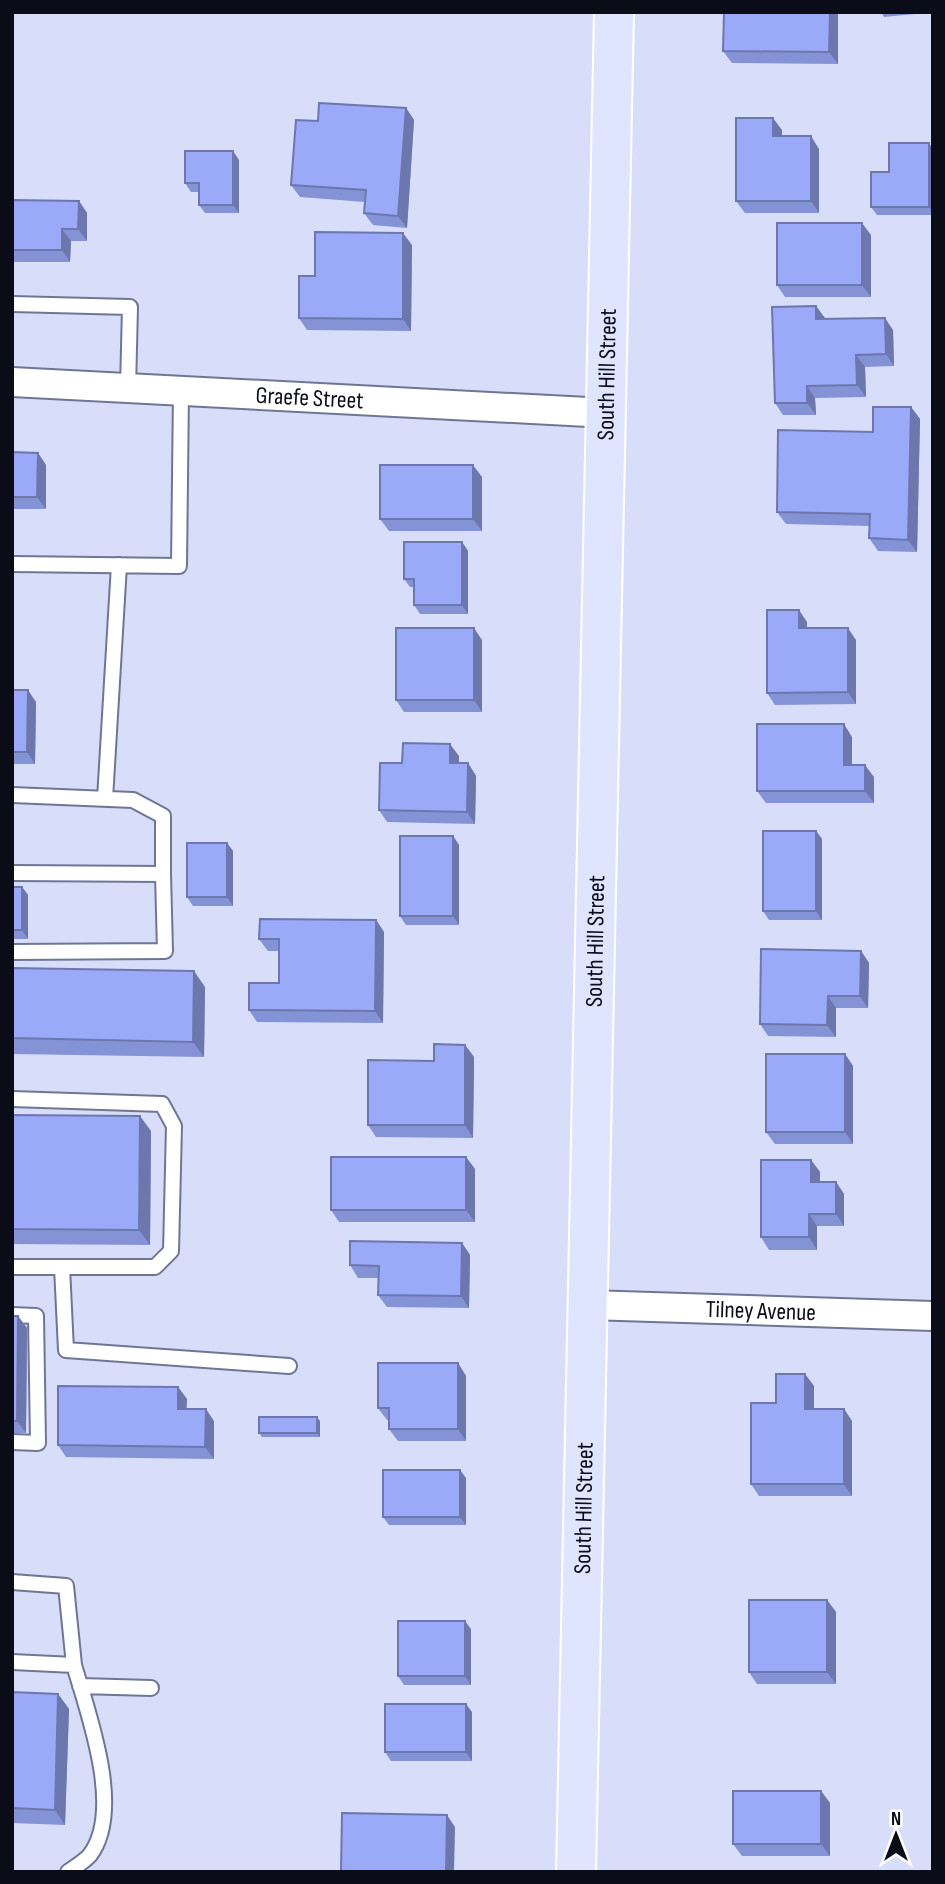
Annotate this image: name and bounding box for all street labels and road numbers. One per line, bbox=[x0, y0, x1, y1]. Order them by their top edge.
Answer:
street label: South Hill Street bbox=[591, 308, 622, 441]
street label: Graefe Street bbox=[255, 380, 364, 415]
street label: South Hill Street bbox=[579, 875, 611, 1007]
street label: Tilney Avenue bbox=[705, 1294, 816, 1327]
street label: South Hill Street bbox=[568, 1442, 599, 1574]

